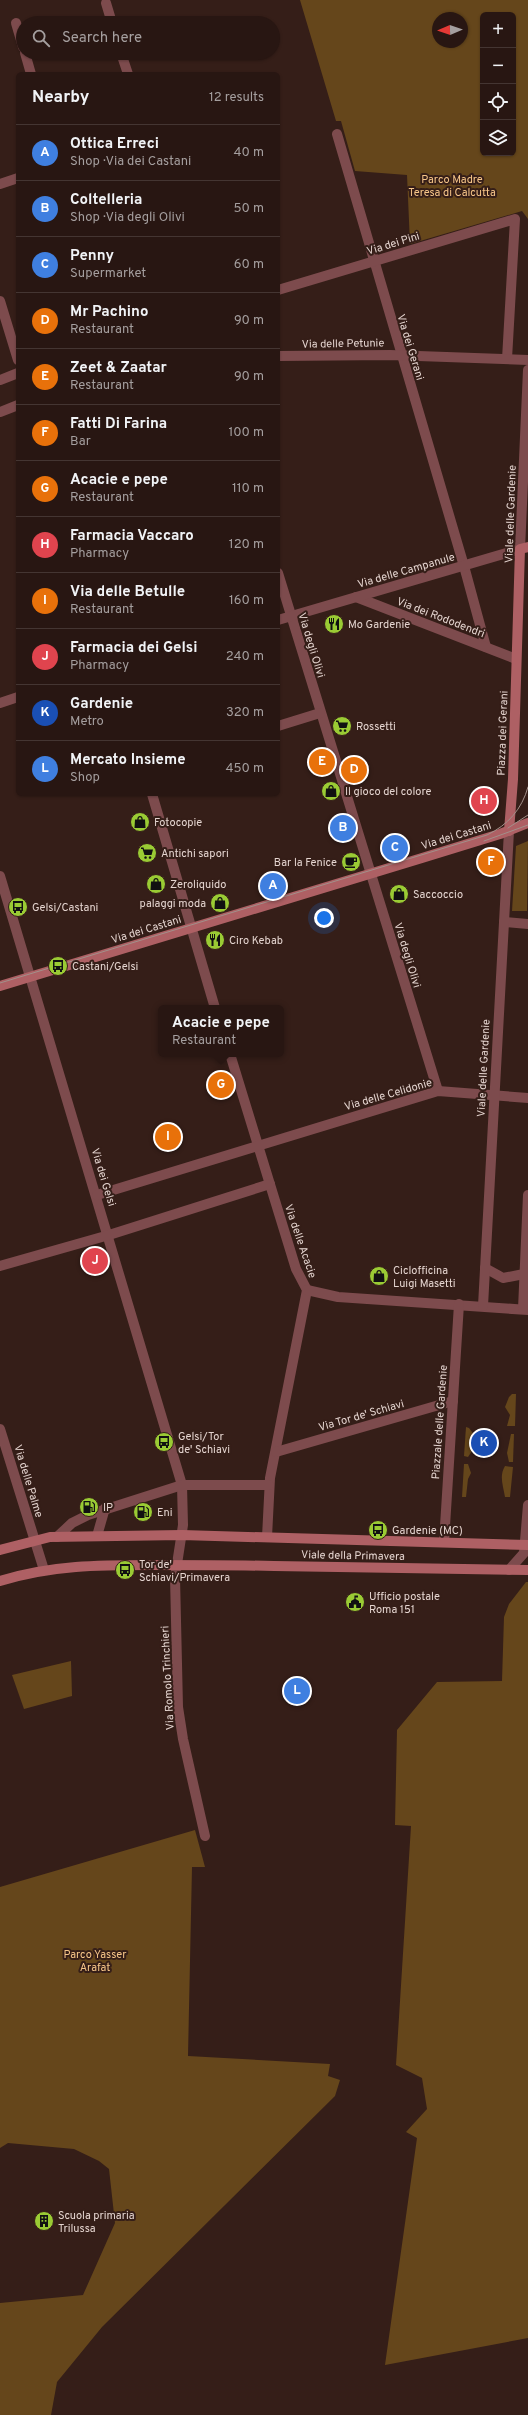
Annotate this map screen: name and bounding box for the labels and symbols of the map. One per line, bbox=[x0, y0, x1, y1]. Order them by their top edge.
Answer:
north arrow bbox=[432, 12, 468, 48]
park label: Parco Madre Teresa di Calcutta bbox=[408, 173, 496, 200]
street label: Via dei Pini bbox=[365, 229, 421, 259]
street label: Via dei Gerani bbox=[393, 313, 427, 382]
street label: Via delle Petunie bbox=[302, 336, 384, 352]
street label: Viale delle Gardenie bbox=[502, 465, 520, 563]
street label: Via delle Campanule bbox=[356, 550, 457, 592]
street label: Via dei Rododendri bbox=[395, 595, 487, 641]
street label: Via degli Olivi bbox=[295, 611, 328, 679]
restaurant icon: Mo Gardenie bbox=[323, 613, 345, 635]
place label: Mo Gardenie bbox=[348, 618, 410, 632]
street label: Piazza dei Gerani bbox=[495, 690, 511, 776]
supermarket icon: Rossetti bbox=[331, 715, 353, 737]
place label: Rossetti bbox=[356, 720, 396, 734]
pin: E bbox=[309, 747, 335, 777]
pin: D bbox=[341, 755, 367, 785]
shop icon: Il gioco del colore bbox=[320, 780, 342, 802]
place label: Il gioco del colore bbox=[345, 785, 431, 799]
pin: H bbox=[471, 786, 497, 816]
shop icon: Fotocopie bbox=[129, 811, 151, 833]
pin: B bbox=[330, 813, 356, 843]
place label: Fotocopie bbox=[154, 816, 202, 830]
street label: Via dei Castani bbox=[419, 819, 493, 853]
pin: C bbox=[382, 833, 408, 863]
supermarket icon: Antichi sapori bbox=[136, 842, 158, 864]
place label: Antichi sapori bbox=[161, 847, 229, 861]
pin: F bbox=[478, 847, 504, 877]
cafe icon: Bar la Fenice bbox=[340, 851, 362, 873]
place label: Bar la Fenice bbox=[274, 856, 337, 870]
pin: A bbox=[260, 871, 286, 901]
shop icon: Zeroliquido bbox=[145, 873, 167, 895]
place label: Zeroliquido bbox=[170, 878, 226, 892]
shop icon: Saccoccio bbox=[388, 883, 410, 905]
place label: Saccoccio bbox=[413, 888, 463, 902]
shop icon: palaggi moda bbox=[209, 892, 231, 914]
bus stop icon: Gelsi/Castani bbox=[7, 896, 29, 918]
place label: palaggi moda bbox=[140, 897, 206, 911]
place label: Gelsi/Castani bbox=[32, 901, 98, 915]
your location bbox=[314, 908, 334, 928]
street label: Via dei Castani bbox=[109, 913, 183, 947]
street label: Via degli Olivi bbox=[391, 921, 424, 989]
restaurant icon: Ciro Kebab bbox=[204, 929, 226, 951]
place label: Ciro Kebab bbox=[229, 934, 283, 948]
bus stop icon: Castani/Gelsi bbox=[47, 955, 69, 977]
place label: Castani/Gelsi bbox=[72, 960, 138, 974]
street label: Viale delle Gardenie bbox=[474, 1019, 494, 1117]
pin: G bbox=[208, 1070, 234, 1100]
street label: Via delle Celidonie bbox=[343, 1076, 434, 1114]
pin: I bbox=[155, 1122, 181, 1152]
street label: Via dei Gelsi bbox=[88, 1146, 119, 1208]
street label: Via delle Acacie bbox=[281, 1203, 319, 1280]
pin: J bbox=[82, 1246, 108, 1276]
place label: Ciclofficina Luigi Masetti bbox=[393, 1264, 456, 1291]
shop icon: Ciclofficina Luigi Masetti bbox=[368, 1265, 390, 1287]
street label: Piazzale delle Gardenie bbox=[429, 1364, 451, 1480]
street label: Via Tor de' Schiavi bbox=[317, 1397, 406, 1435]
pin: K bbox=[471, 1428, 497, 1458]
place label: Gelsi/Tor de' Schiavi bbox=[178, 1430, 230, 1457]
bus stop icon: Gelsi/Tor de' Schiavi bbox=[153, 1431, 175, 1453]
street label: Via delle Palme bbox=[10, 1443, 46, 1520]
fuel station icon: IP bbox=[78, 1496, 100, 1518]
place label: IP bbox=[103, 1501, 113, 1515]
fuel station icon: Eni bbox=[132, 1501, 154, 1523]
place label: Eni bbox=[157, 1506, 173, 1520]
bus stop icon: Gardenie (MC) bbox=[367, 1519, 389, 1541]
place label: Gardenie (MC) bbox=[392, 1524, 463, 1538]
street label: Viale della Primavera bbox=[301, 1548, 405, 1564]
place label: Tor de' Schiavi/Primavera bbox=[139, 1558, 230, 1585]
bus stop icon: Tor de' Schiavi/Primavera bbox=[114, 1559, 136, 1581]
place label: Ufficio postale Roma 151 bbox=[369, 1590, 440, 1617]
public building icon: Ufficio postale Roma 151 bbox=[344, 1591, 366, 1613]
street label: Via Romolo Trinchieri bbox=[158, 1625, 178, 1731]
pin: L bbox=[284, 1676, 310, 1706]
park label: Parco Yasser Arafat bbox=[63, 1948, 127, 1975]
place label: Scuola primaria Trilussa bbox=[58, 2209, 135, 2236]
building icon: Scuola primaria Trilussa bbox=[33, 2210, 55, 2232]

